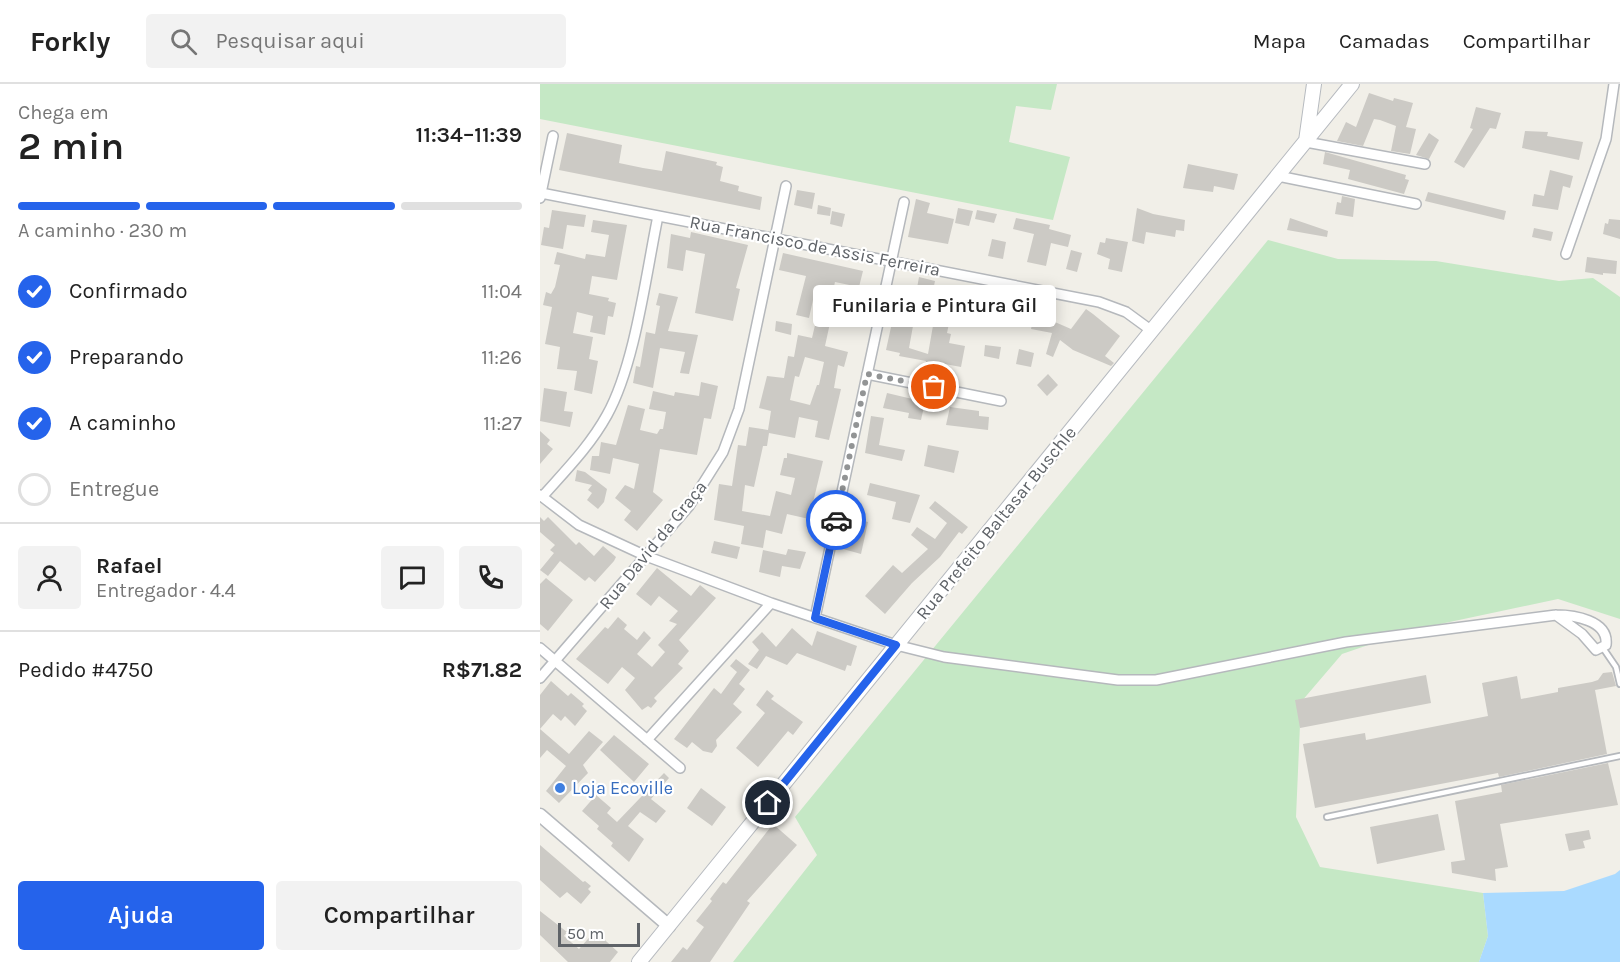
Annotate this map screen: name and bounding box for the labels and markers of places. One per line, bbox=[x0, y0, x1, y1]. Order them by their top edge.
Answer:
callout: Funilaria e Pintura Gil bbox=[812, 285, 1056, 327]
pin bbox=[908, 361, 959, 412]
place label: Loja Ecoville bbox=[572, 777, 673, 799]
pin bbox=[742, 777, 793, 828]
marker: Loja Ecoville bbox=[553, 781, 567, 795]

